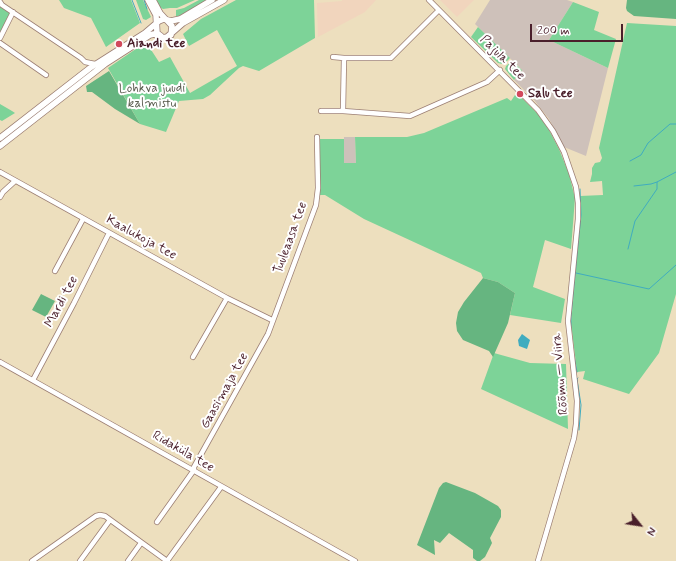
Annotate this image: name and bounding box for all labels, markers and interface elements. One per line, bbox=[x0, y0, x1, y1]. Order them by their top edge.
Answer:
scale bar bbox=[532, 16, 625, 42]
text: 200 m bbox=[537, 23, 570, 39]
street label: Pajula tee bbox=[476, 32, 528, 84]
place label: Aiandi tee bbox=[127, 36, 185, 52]
marker: Aiandi tee bbox=[114, 39, 124, 49]
park label: Lohkva juudi kalmistu bbox=[119, 81, 185, 112]
place label: Salu tee bbox=[528, 86, 573, 102]
marker: Salu tee bbox=[515, 89, 525, 99]
street label: Tuuleaasa tee bbox=[271, 200, 311, 276]
street label: Kaalukoja tee bbox=[103, 212, 179, 264]
street label: Mardi tee bbox=[42, 274, 82, 330]
street label: Rõõmu — Viira bbox=[550, 333, 572, 415]
street label: Gaasimaja tee bbox=[198, 350, 252, 432]
street label: Ridaküla tee bbox=[149, 428, 217, 476]
north arrow bbox=[620, 505, 660, 545]
text: N bbox=[643, 524, 658, 538]

